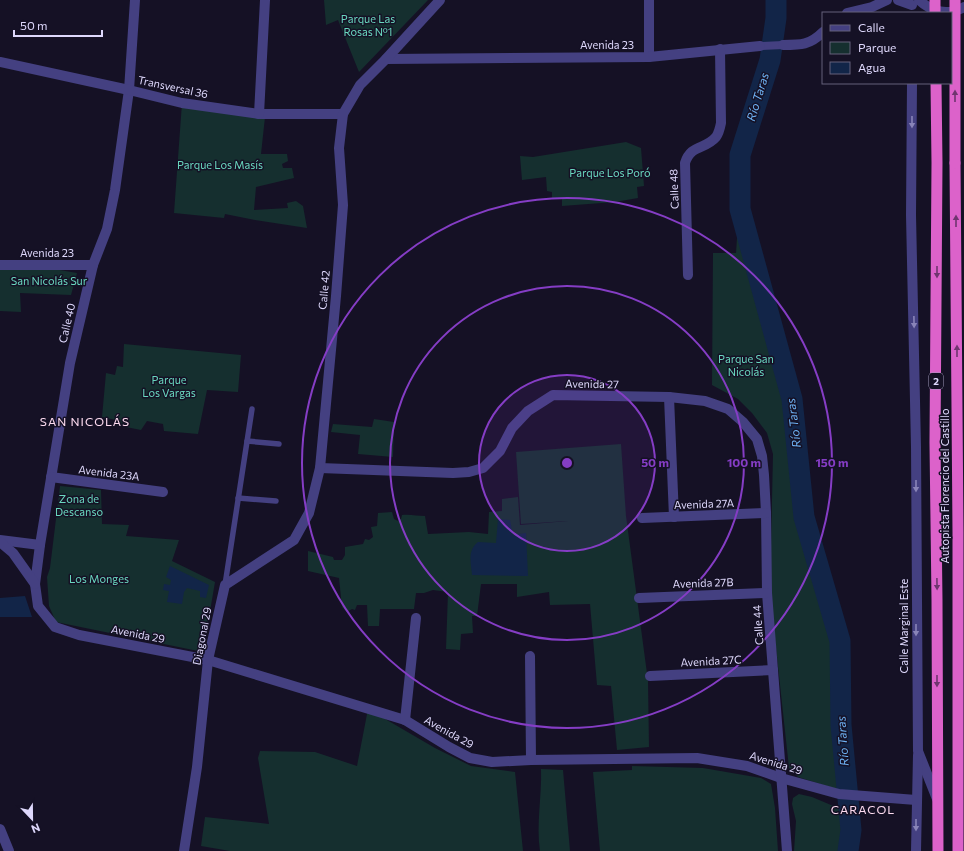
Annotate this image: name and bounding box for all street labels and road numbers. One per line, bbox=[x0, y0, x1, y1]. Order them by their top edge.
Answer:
street label: Avenida 23 bbox=[580, 38, 634, 51]
street label: Transversal 36 bbox=[137, 73, 210, 100]
street label: Calle 48 bbox=[666, 168, 681, 209]
street label: Avenida 23 bbox=[20, 246, 74, 259]
street label: Calle 42 bbox=[315, 270, 332, 310]
street label: Calle 40 bbox=[56, 302, 77, 344]
road number: 2 bbox=[929, 373, 943, 389]
street label: Avenida 27 bbox=[565, 377, 619, 390]
street label: Autopista Florencio del Castillo bbox=[938, 408, 951, 564]
street label: Avenida 23A bbox=[78, 462, 141, 483]
street label: Avenida 27A bbox=[674, 496, 735, 511]
street label: Avenida 27B bbox=[672, 575, 734, 590]
street label: Calle Marginal Este bbox=[897, 578, 910, 673]
street label: Calle 44 bbox=[750, 604, 765, 645]
street label: Diagonal 29 bbox=[190, 605, 214, 666]
street label: Avenida 29 bbox=[110, 622, 166, 645]
street label: Avenida 27C bbox=[680, 652, 742, 669]
street label: Avenida 29 bbox=[422, 713, 477, 751]
street label: Avenida 29 bbox=[748, 748, 804, 777]

